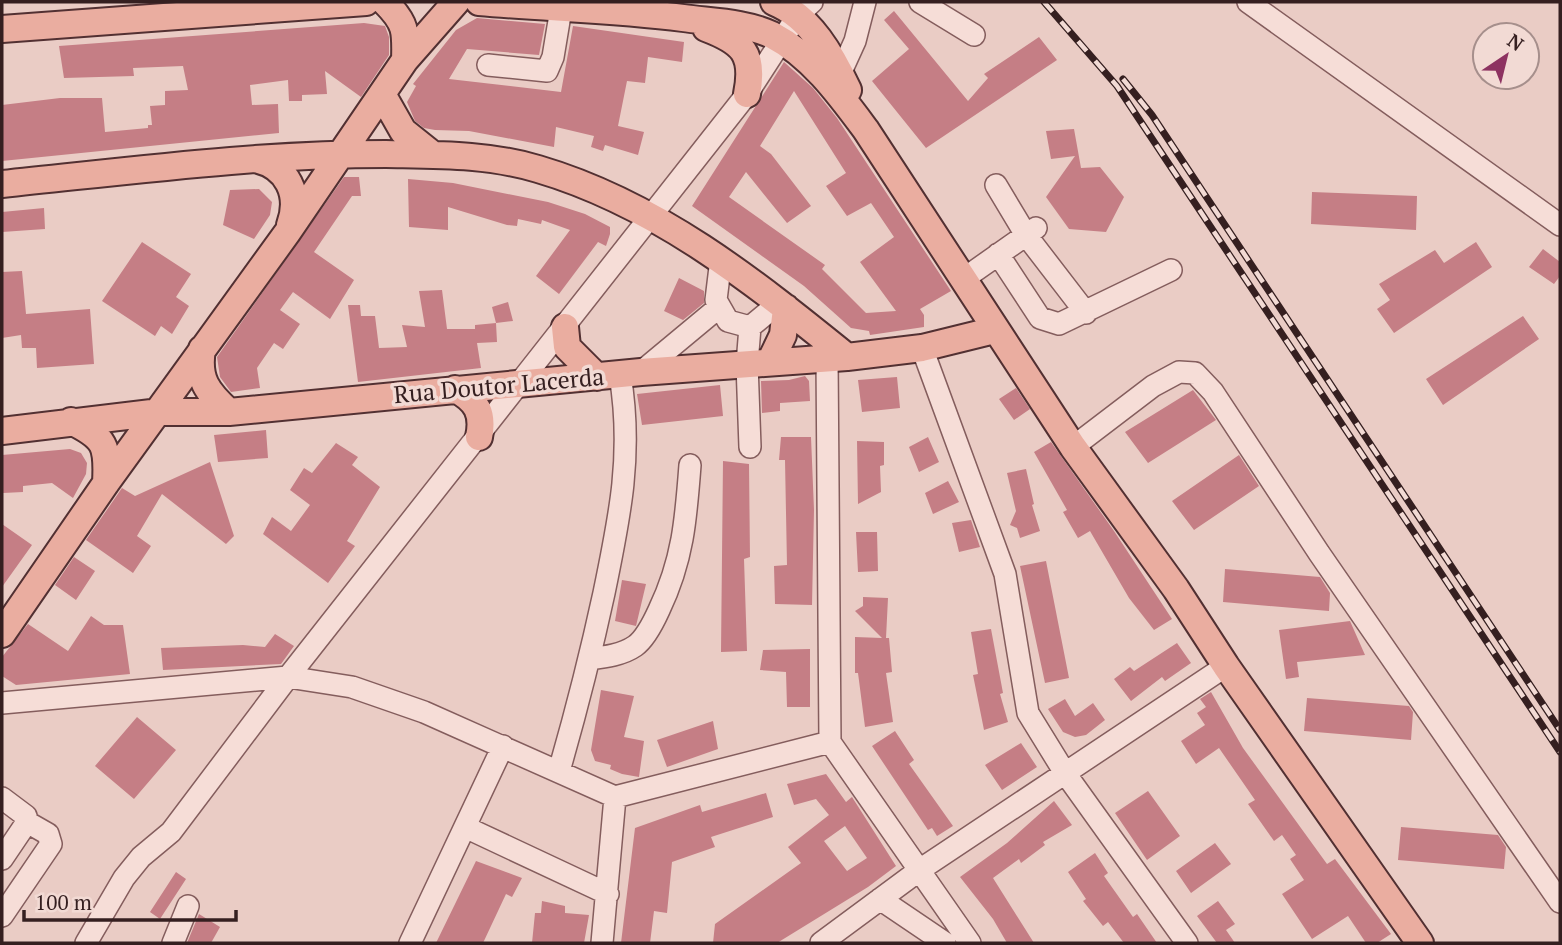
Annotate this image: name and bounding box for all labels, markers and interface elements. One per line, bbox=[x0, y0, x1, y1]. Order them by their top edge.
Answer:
north arrow bbox=[1471, 21, 1541, 91]
text: N bbox=[1503, 27, 1530, 56]
street label: Rua Doutor Lacerda bbox=[392, 360, 605, 410]
scale bar bbox=[24, 878, 236, 922]
text: 100 m bbox=[35, 888, 92, 916]

